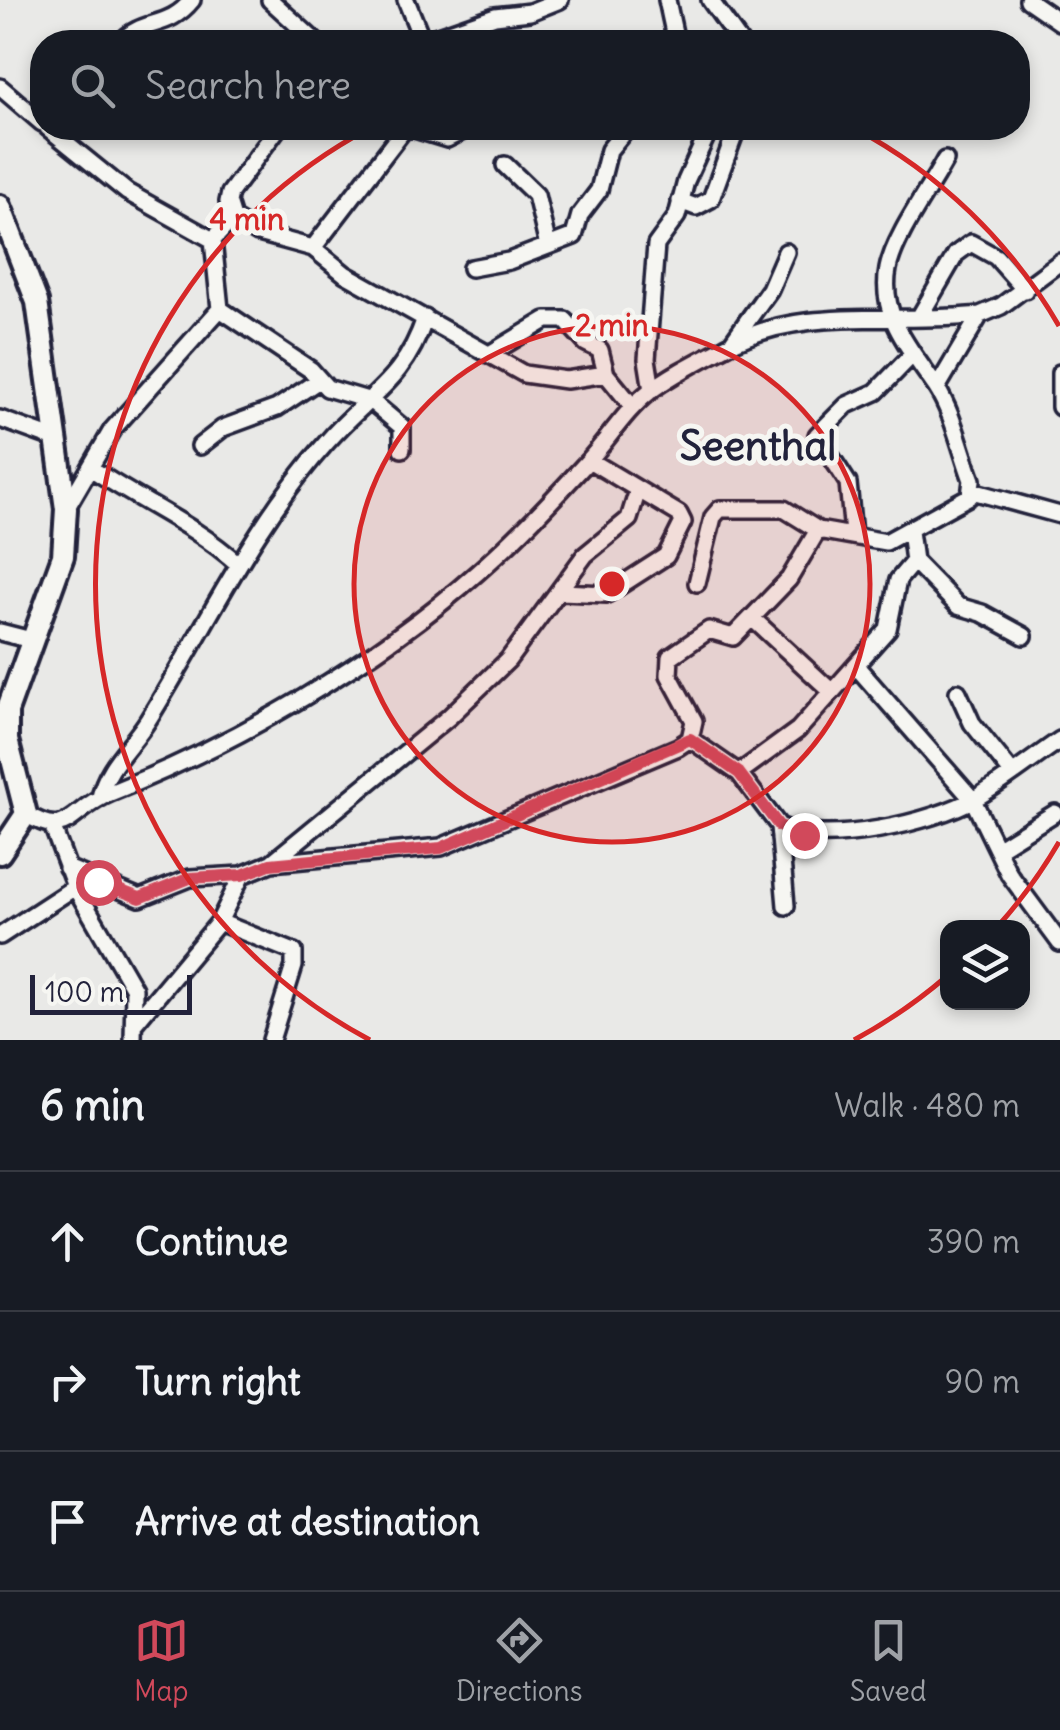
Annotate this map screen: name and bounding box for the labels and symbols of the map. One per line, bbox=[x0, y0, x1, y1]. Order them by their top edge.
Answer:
text: 4 min bbox=[210, 200, 284, 238]
text: 2 min bbox=[575, 306, 649, 344]
district label: Seenthal bbox=[680, 421, 836, 471]
centre of rings bbox=[594, 566, 630, 602]
route end bbox=[782, 813, 828, 859]
route start bbox=[76, 860, 122, 906]
scale bar bbox=[30, 970, 192, 1014]

